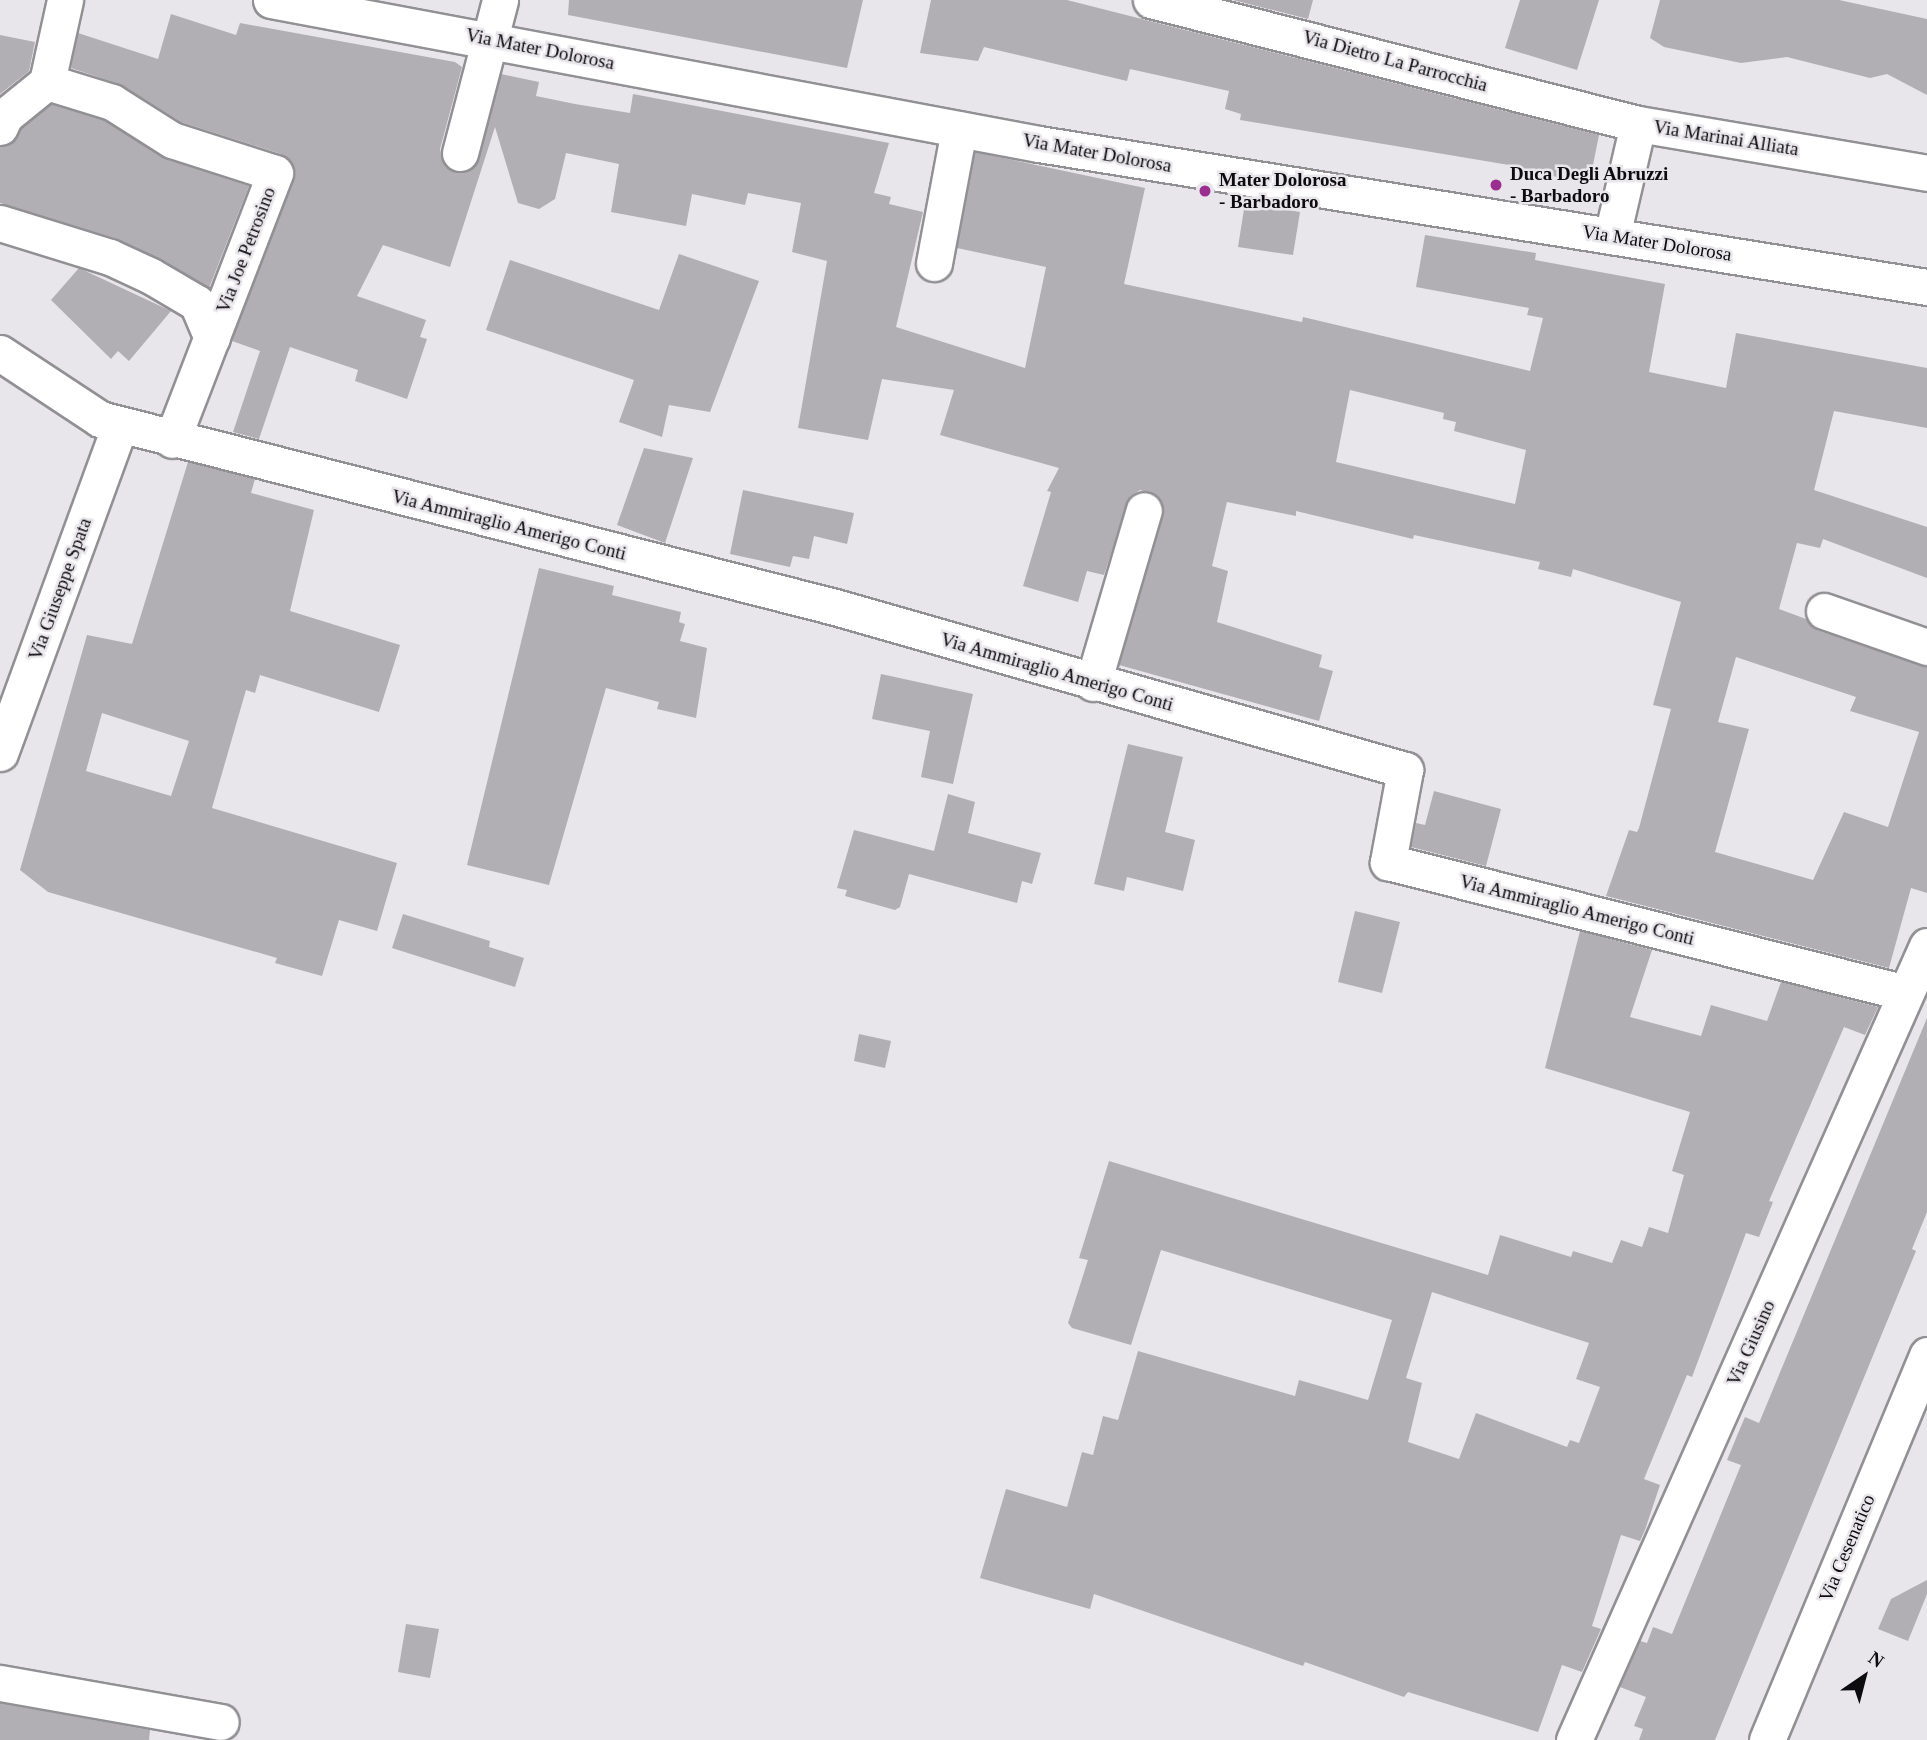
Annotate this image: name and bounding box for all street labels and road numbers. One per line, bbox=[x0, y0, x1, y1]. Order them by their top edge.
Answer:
street label: Via Mater Dolorosa bbox=[464, 23, 616, 75]
street label: Via Dietro La Parrocchia bbox=[1300, 25, 1490, 97]
street label: Via Marinai Alliata bbox=[1651, 115, 1801, 161]
street label: Via Mater Dolorosa bbox=[1021, 129, 1173, 177]
street label: Via Joe Petrosino bbox=[212, 184, 280, 316]
street label: Via Mater Dolorosa bbox=[1581, 220, 1733, 266]
street label: Via Ammiraglio Amerigo Conti bbox=[388, 485, 630, 565]
street label: Via Giuseppe Spata bbox=[24, 515, 96, 663]
street label: Via Ammiraglio Amerigo Conti bbox=[937, 628, 1177, 716]
street label: Via Ammiraglio Amerigo Conti bbox=[1456, 870, 1698, 950]
street label: Via Giusino bbox=[1722, 1297, 1780, 1389]
street label: Via Cesenatico bbox=[1814, 1491, 1880, 1605]

